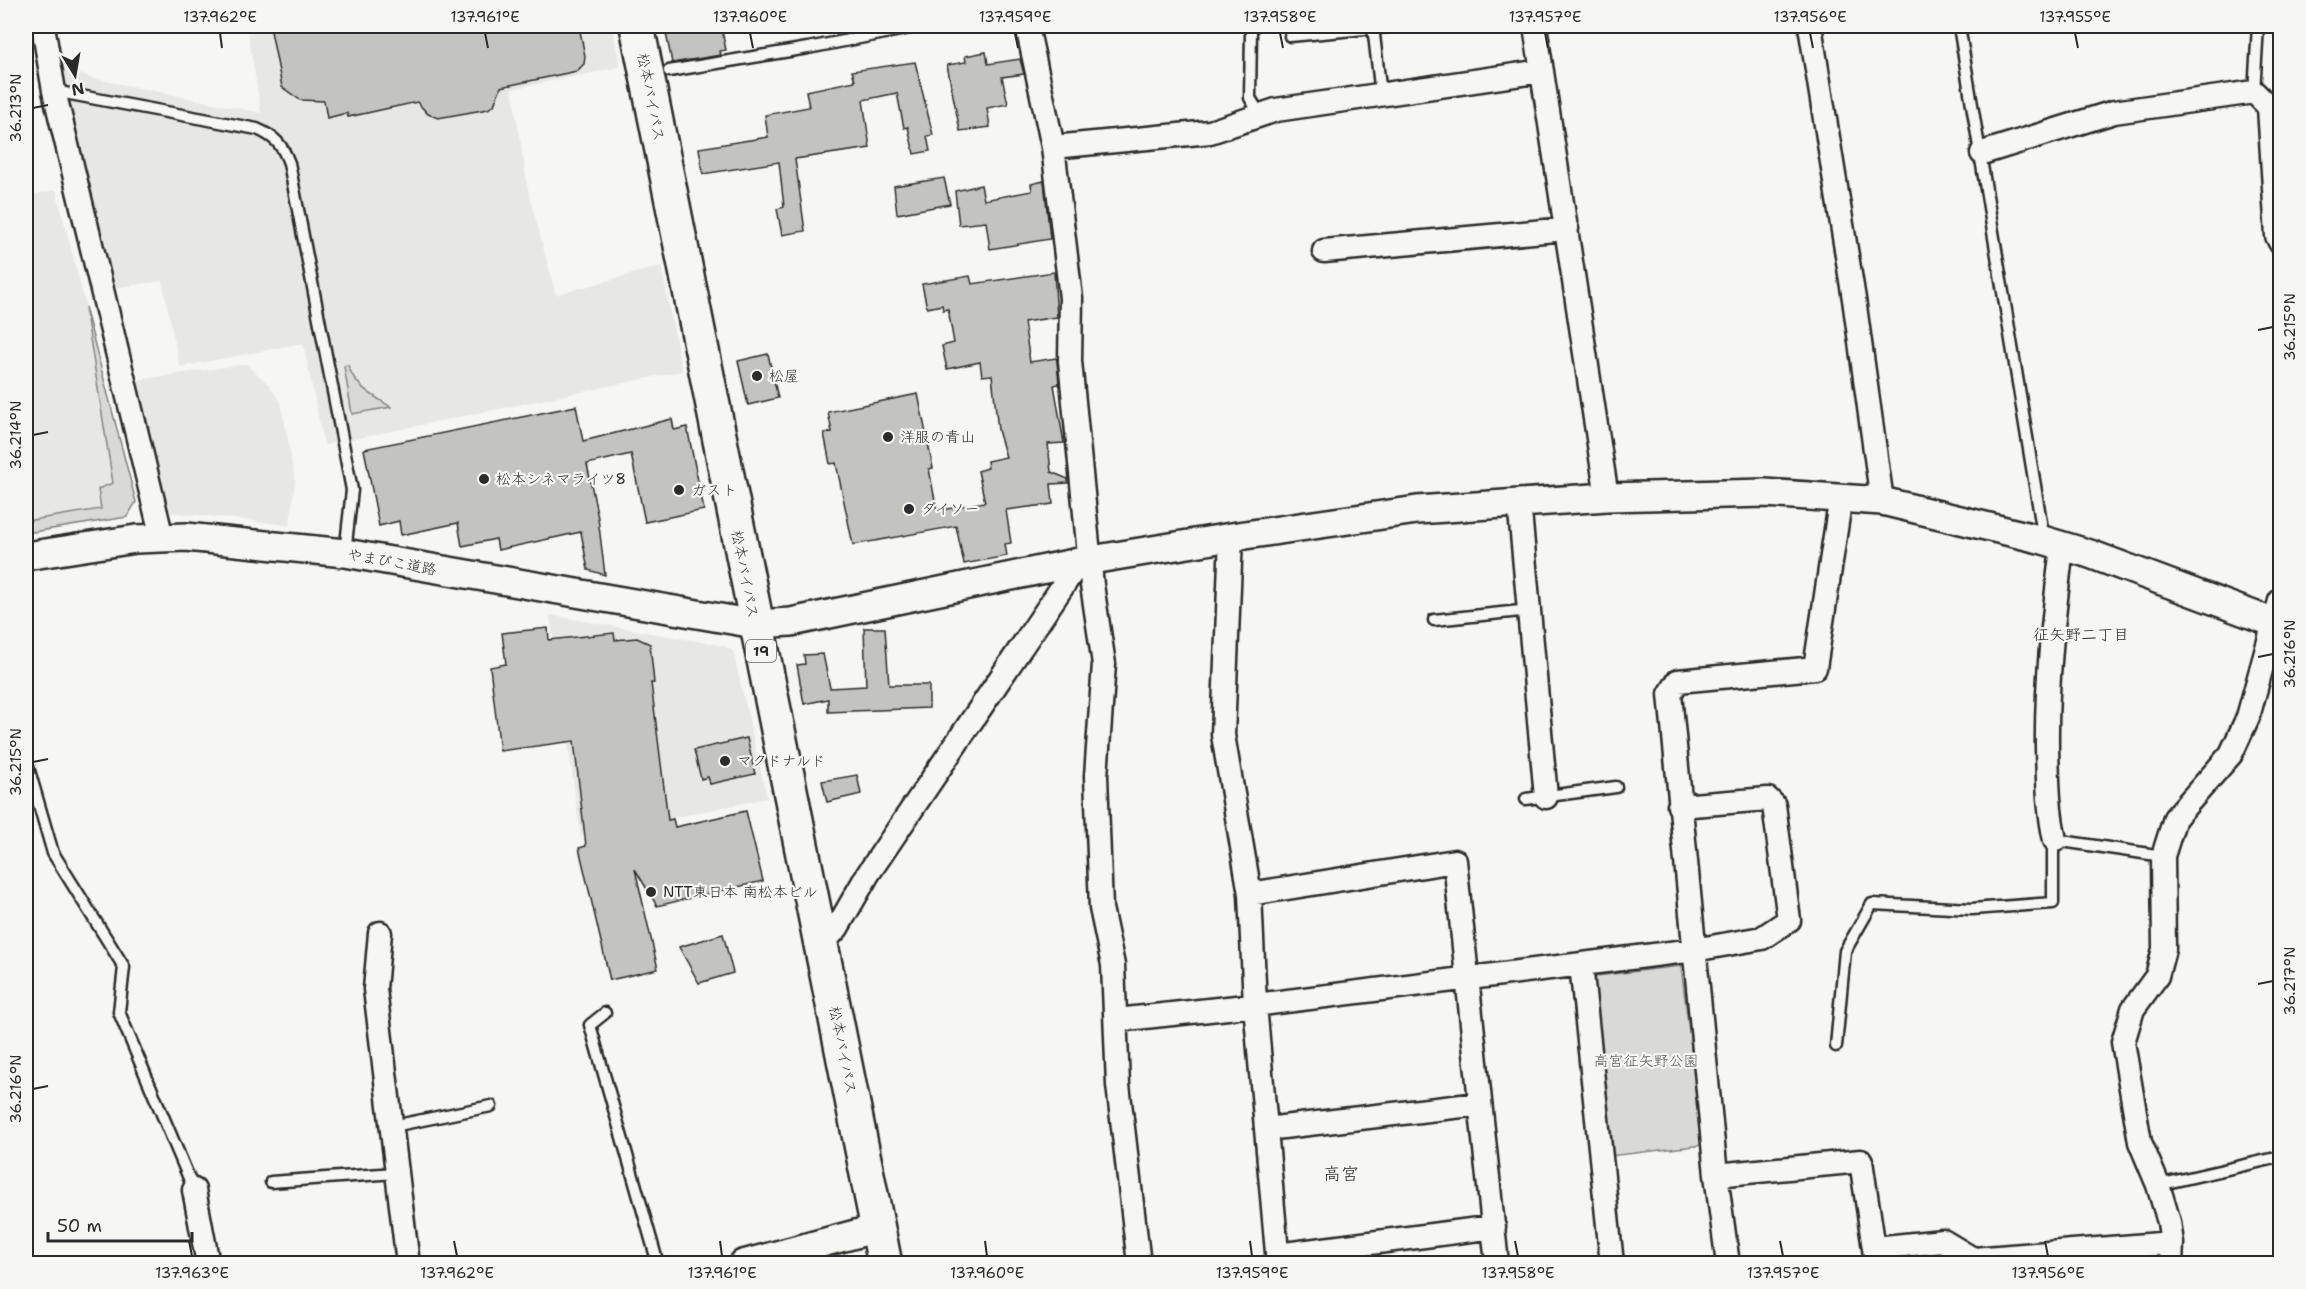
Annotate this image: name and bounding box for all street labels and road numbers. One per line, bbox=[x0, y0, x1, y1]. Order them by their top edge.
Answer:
street label: 松本バイパス bbox=[633, 51, 669, 143]
street label: 松本バイパス bbox=[727, 528, 763, 620]
street label: やまびこ道路 bbox=[346, 544, 438, 580]
road number: 19 bbox=[746, 640, 776, 662]
street label: 松本バイパス bbox=[825, 1004, 861, 1096]

